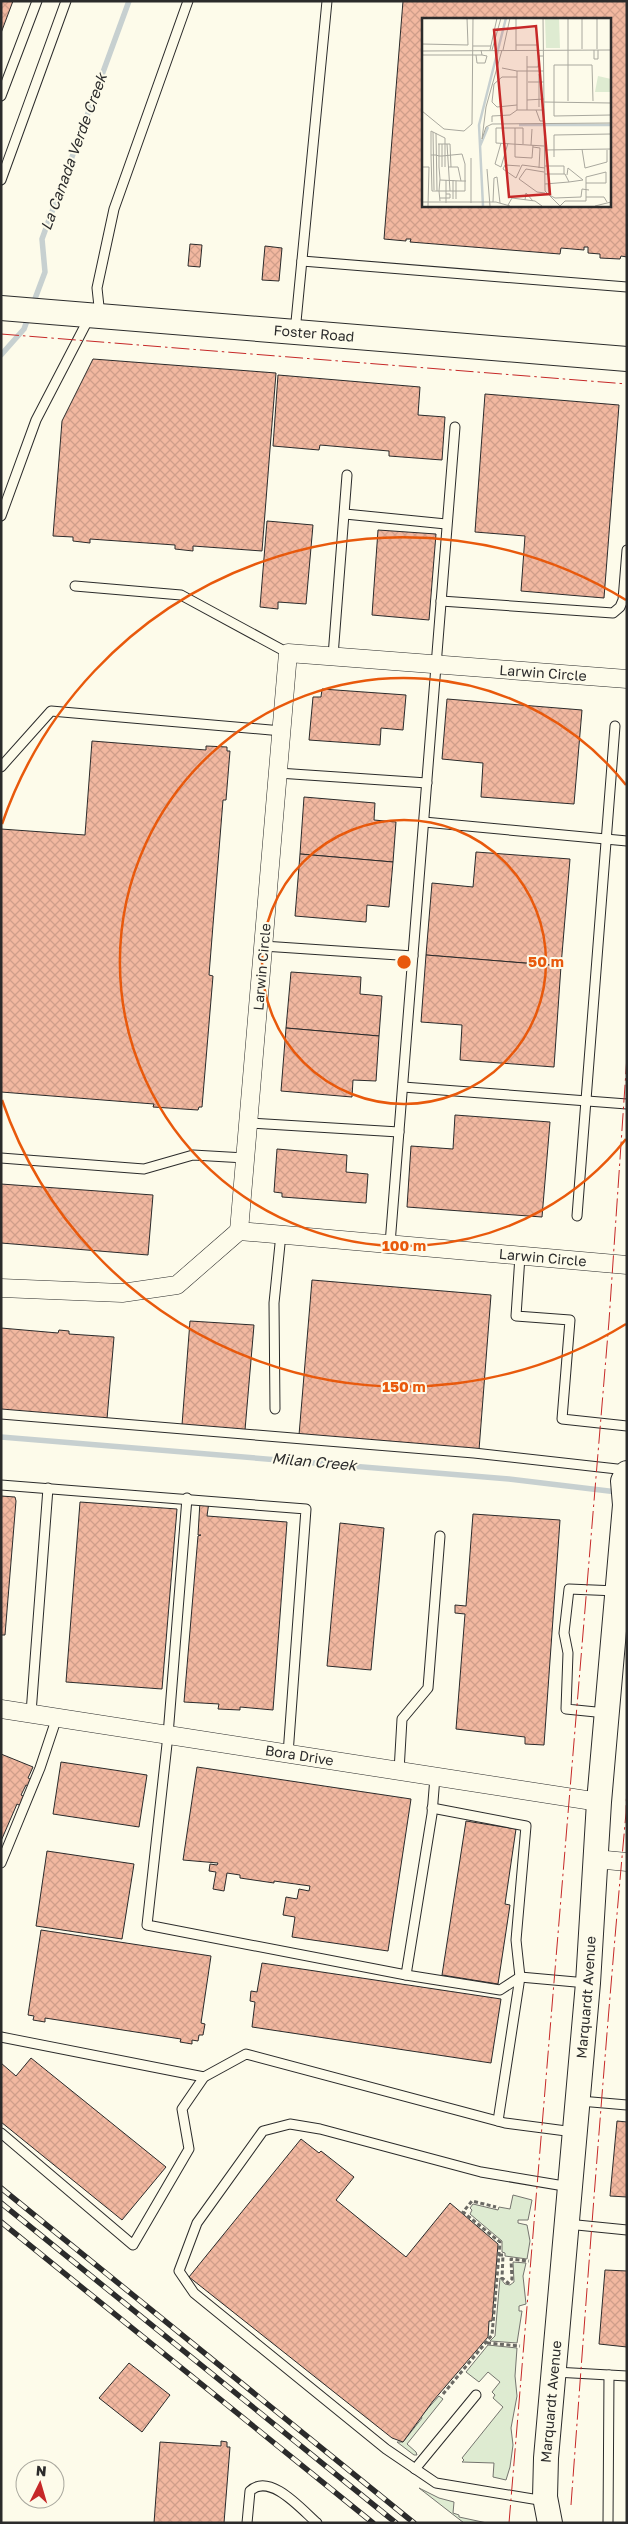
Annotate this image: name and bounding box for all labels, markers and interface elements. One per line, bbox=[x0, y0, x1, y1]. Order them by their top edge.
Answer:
inset map bbox=[422, 18, 610, 206]
water label: La Canada Verde Creek bbox=[36, 69, 110, 233]
street label: Foster Road bbox=[273, 321, 355, 345]
street label: Larwin Circle bbox=[499, 661, 587, 684]
street label: Larwin Circle bbox=[249, 923, 274, 1011]
text: 50 m bbox=[528, 952, 564, 970]
centre of rings bbox=[395, 953, 413, 971]
text: 100 m bbox=[382, 1236, 426, 1254]
street label: Larwin Circle bbox=[498, 1245, 587, 1269]
text: 150 m bbox=[382, 1377, 426, 1395]
water label: Milan Creek bbox=[271, 1448, 359, 1474]
street label: Bora Drive bbox=[264, 1741, 335, 1769]
street label: Marquardt Avenue bbox=[572, 1935, 599, 2059]
street label: Marquardt Avenue bbox=[537, 2340, 564, 2464]
north arrow bbox=[15, 2459, 65, 2509]
text: N bbox=[35, 2462, 47, 2479]

